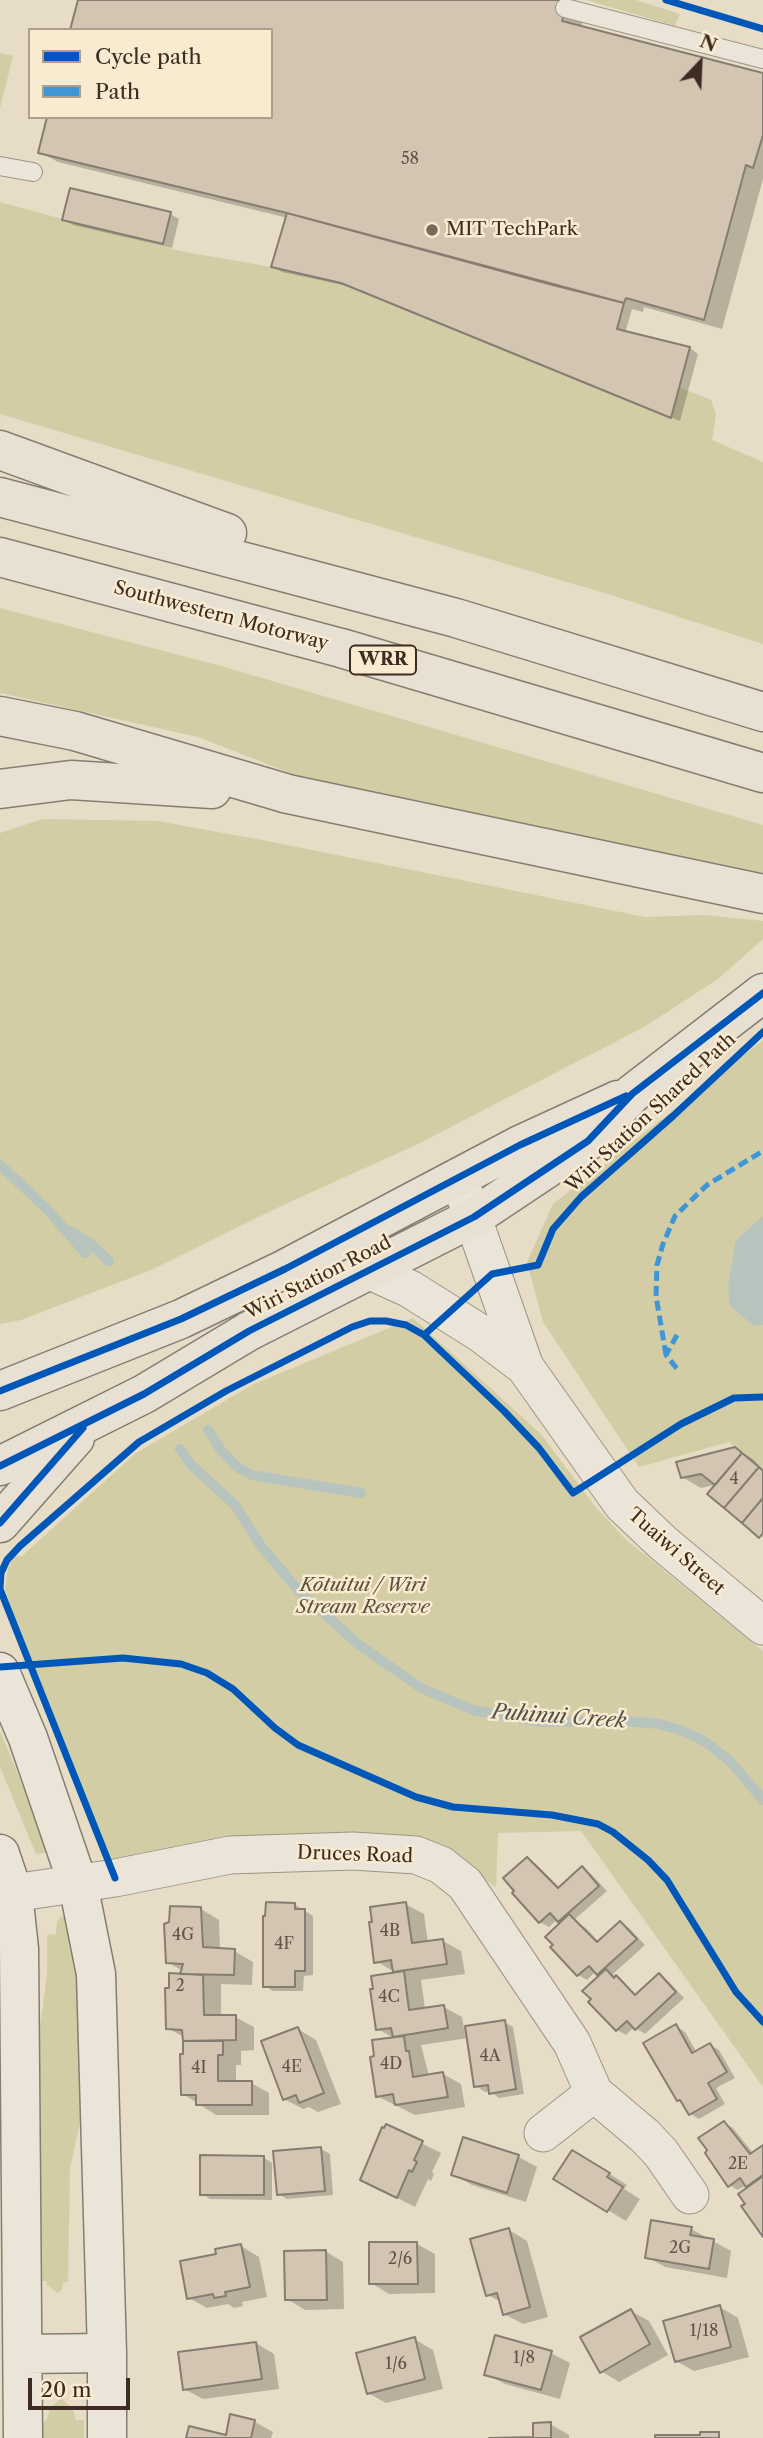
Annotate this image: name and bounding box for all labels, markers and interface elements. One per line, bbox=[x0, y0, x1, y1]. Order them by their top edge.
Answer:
legend bbox=[28, 28, 273, 119]
north arrow bbox=[665, 28, 735, 98]
text: N bbox=[696, 29, 720, 57]
text: Cycle path bbox=[95, 44, 202, 69]
text: Path bbox=[95, 79, 140, 104]
house number: 58 bbox=[401, 149, 419, 169]
place label: MIT TechPark bbox=[446, 219, 578, 241]
marker: MIT TechPark bbox=[424, 222, 440, 238]
street label: Southwestern Motorway bbox=[111, 576, 331, 656]
road number: WRR bbox=[350, 646, 416, 674]
street label: Wiri Station Shared Path bbox=[561, 1028, 741, 1198]
street label: Wiri Station Road bbox=[241, 1231, 395, 1325]
house number: 4 bbox=[729, 1469, 739, 1489]
street label: Tuaiwi Street bbox=[623, 1504, 729, 1600]
park label: Kōtuitui / Wiri Stream Reserve bbox=[296, 1575, 430, 1619]
water label: Puhinui Creek bbox=[491, 1700, 627, 1734]
street label: Druces Road bbox=[297, 1842, 413, 1868]
house number: 4B bbox=[380, 1921, 400, 1941]
house number: 4G bbox=[172, 1925, 194, 1945]
house number: 4F bbox=[274, 1934, 294, 1954]
house number: 2 bbox=[175, 1976, 185, 1996]
house number: 4C bbox=[378, 1987, 400, 2007]
house number: 4A bbox=[479, 2046, 501, 2066]
house number: 4D bbox=[380, 2054, 402, 2074]
house number: 4E bbox=[282, 2057, 302, 2077]
house number: 4I bbox=[191, 2058, 207, 2078]
house number: 2E bbox=[728, 2154, 748, 2174]
house number: 2G bbox=[669, 2238, 691, 2258]
house number: 2/6 bbox=[388, 2249, 412, 2269]
house number: 1/18 bbox=[690, 2321, 718, 2341]
house number: 1/8 bbox=[513, 2348, 535, 2368]
house number: 1/6 bbox=[385, 2354, 407, 2374]
scale bar bbox=[32, 2364, 133, 2408]
text: 20 m bbox=[41, 2377, 92, 2402]

